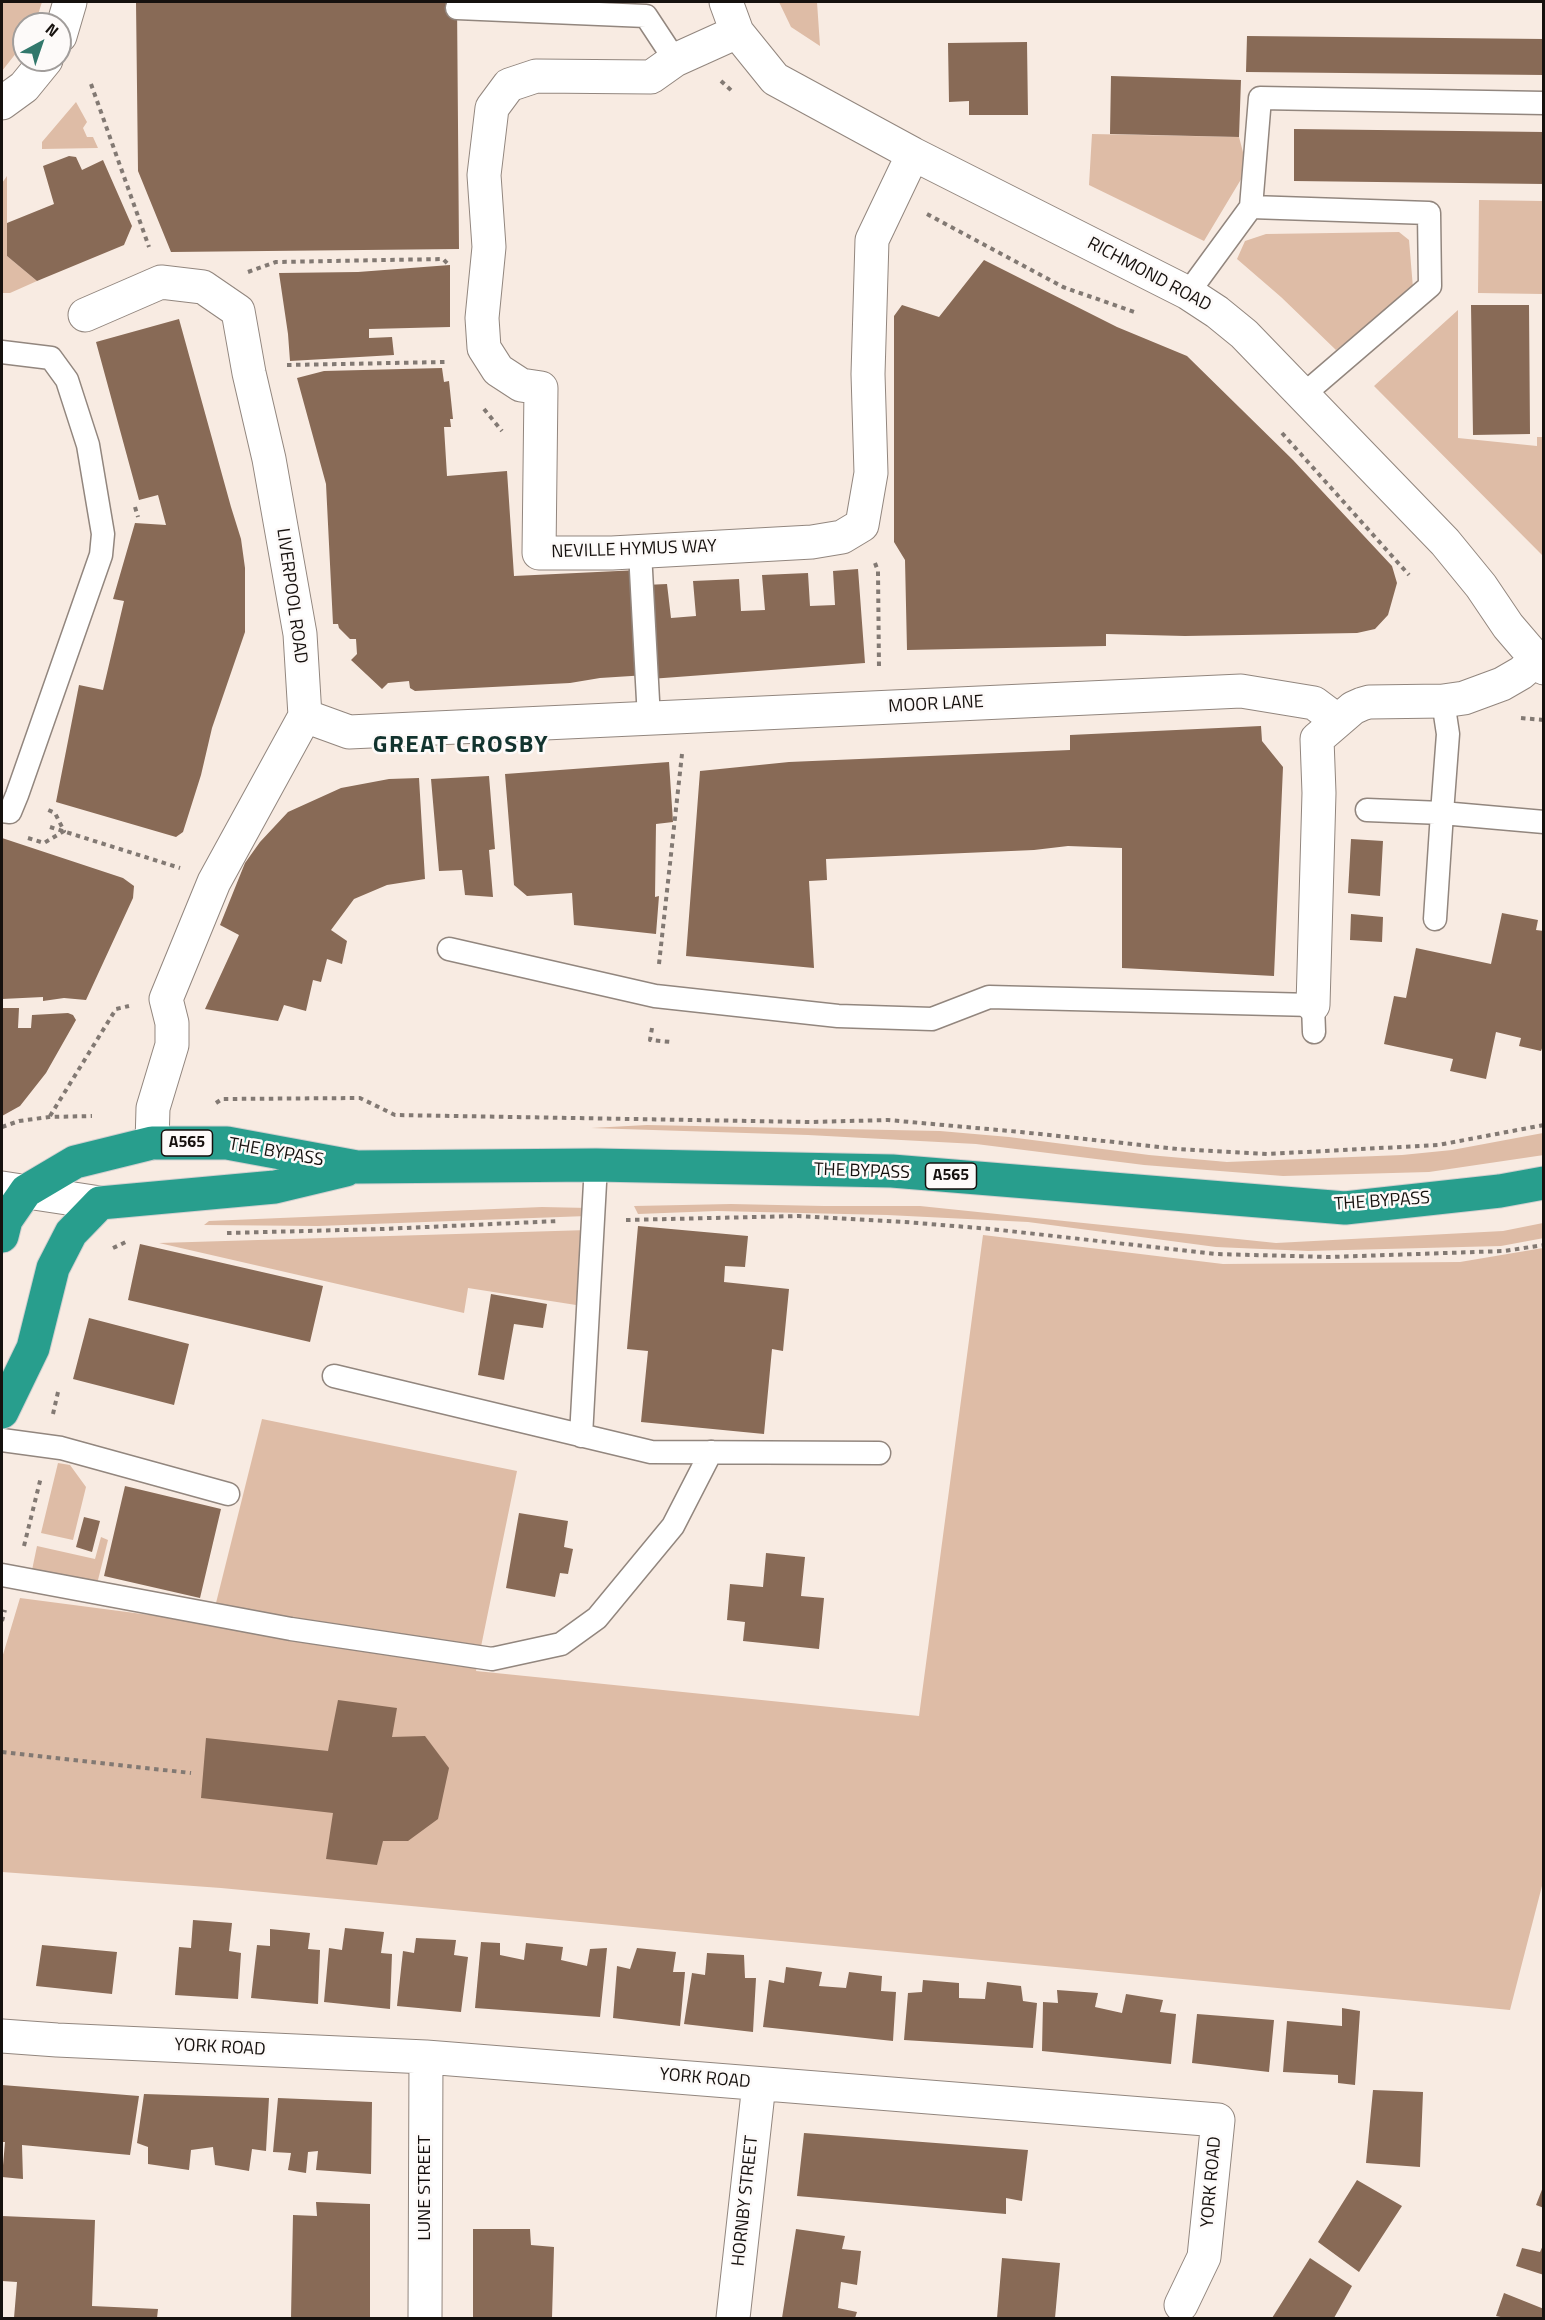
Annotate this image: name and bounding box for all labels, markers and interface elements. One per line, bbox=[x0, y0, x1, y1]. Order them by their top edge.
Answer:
north arrow bbox=[12, 12, 72, 72]
text: N bbox=[40, 17, 64, 43]
street label: RICHMOND ROAD bbox=[1083, 233, 1215, 317]
street label: LIVERPOOL ROAD bbox=[271, 527, 311, 665]
street label: NEVILLE HYMUS WAY bbox=[551, 536, 717, 564]
street label: MOOR LANE bbox=[888, 692, 984, 718]
district label: GREAT CROSBY bbox=[373, 732, 549, 760]
road number: A565 bbox=[162, 1130, 213, 1156]
street label: THE BYPASS bbox=[227, 1134, 325, 1172]
street label: THE BYPASS bbox=[814, 1160, 910, 1184]
road number: A565 bbox=[926, 1163, 976, 1189]
street label: THE BYPASS bbox=[1333, 1188, 1431, 1216]
street label: YORK ROAD bbox=[174, 2035, 266, 2061]
street label: YORK ROAD bbox=[659, 2064, 751, 2094]
street label: LUNE STREET bbox=[415, 2135, 437, 2241]
street label: HORNBY STREET bbox=[728, 2135, 764, 2267]
street label: YORK ROAD bbox=[1197, 2136, 1227, 2228]

